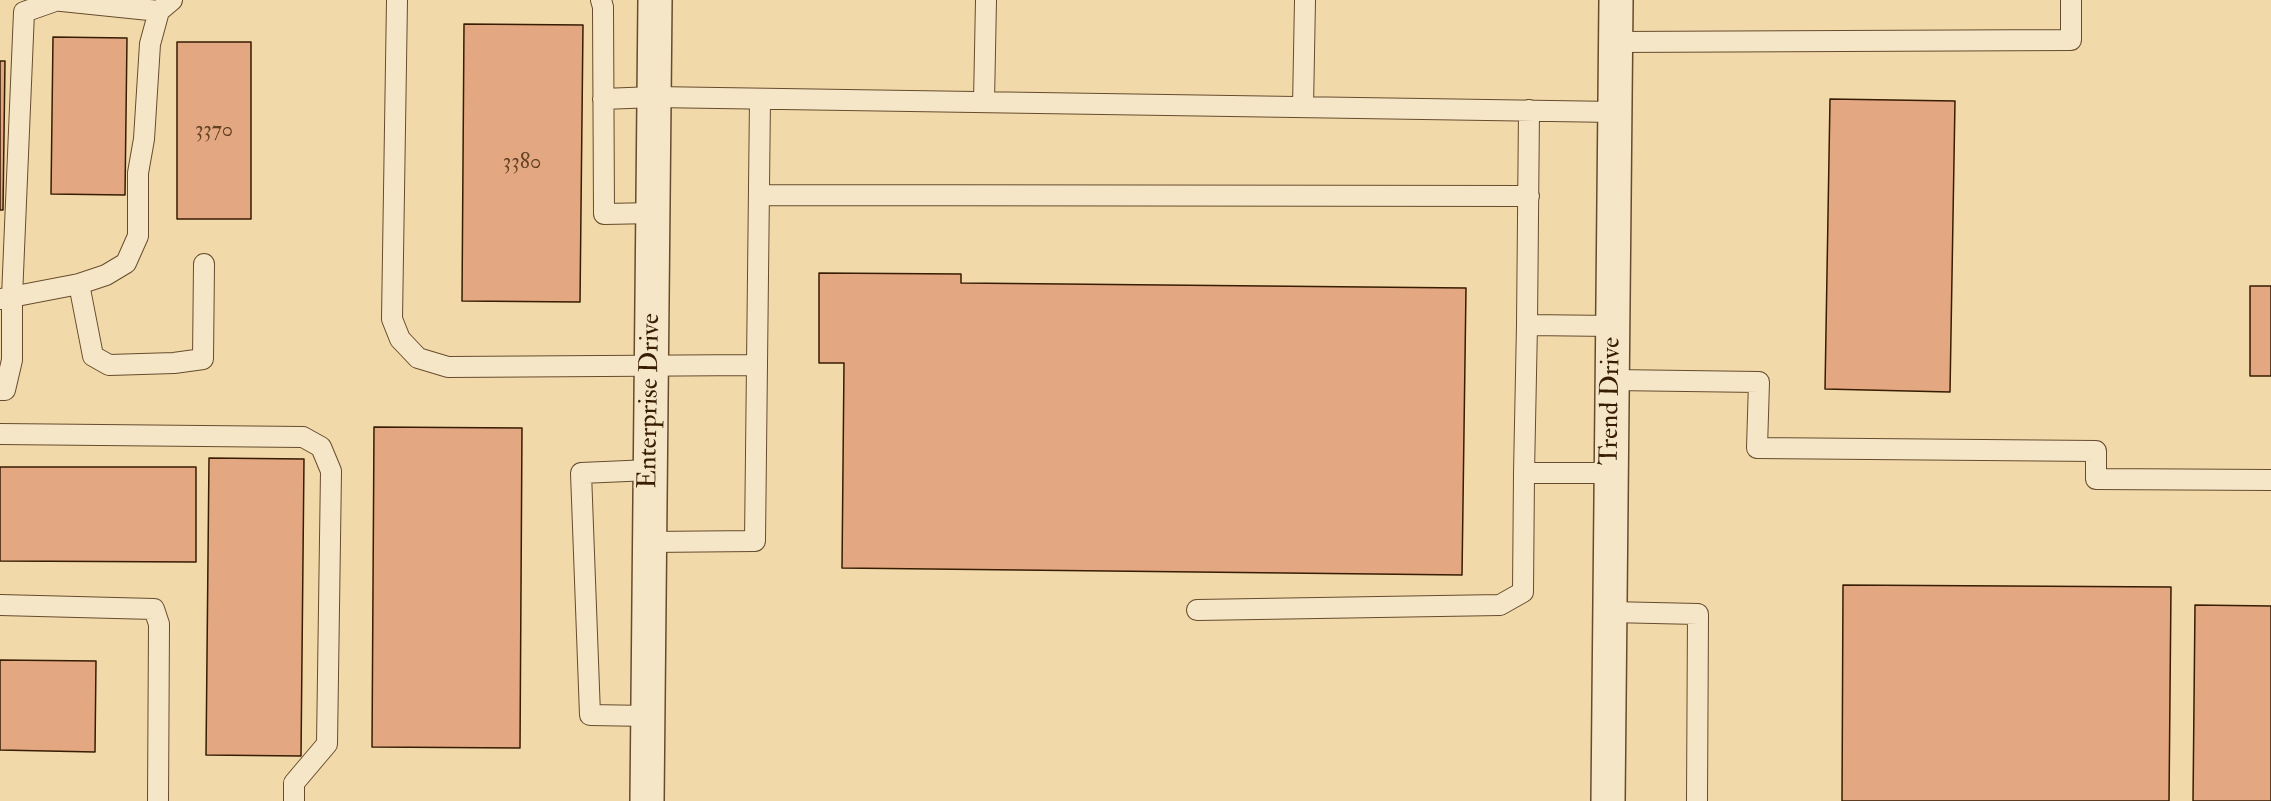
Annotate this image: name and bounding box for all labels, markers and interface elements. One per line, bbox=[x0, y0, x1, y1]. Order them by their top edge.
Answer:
house number: 3370 bbox=[195, 118, 233, 144]
house number: 3380 bbox=[503, 150, 541, 176]
street label: Enterprise Drive bbox=[634, 313, 668, 489]
street label: Trend Drive bbox=[1595, 337, 1629, 465]

